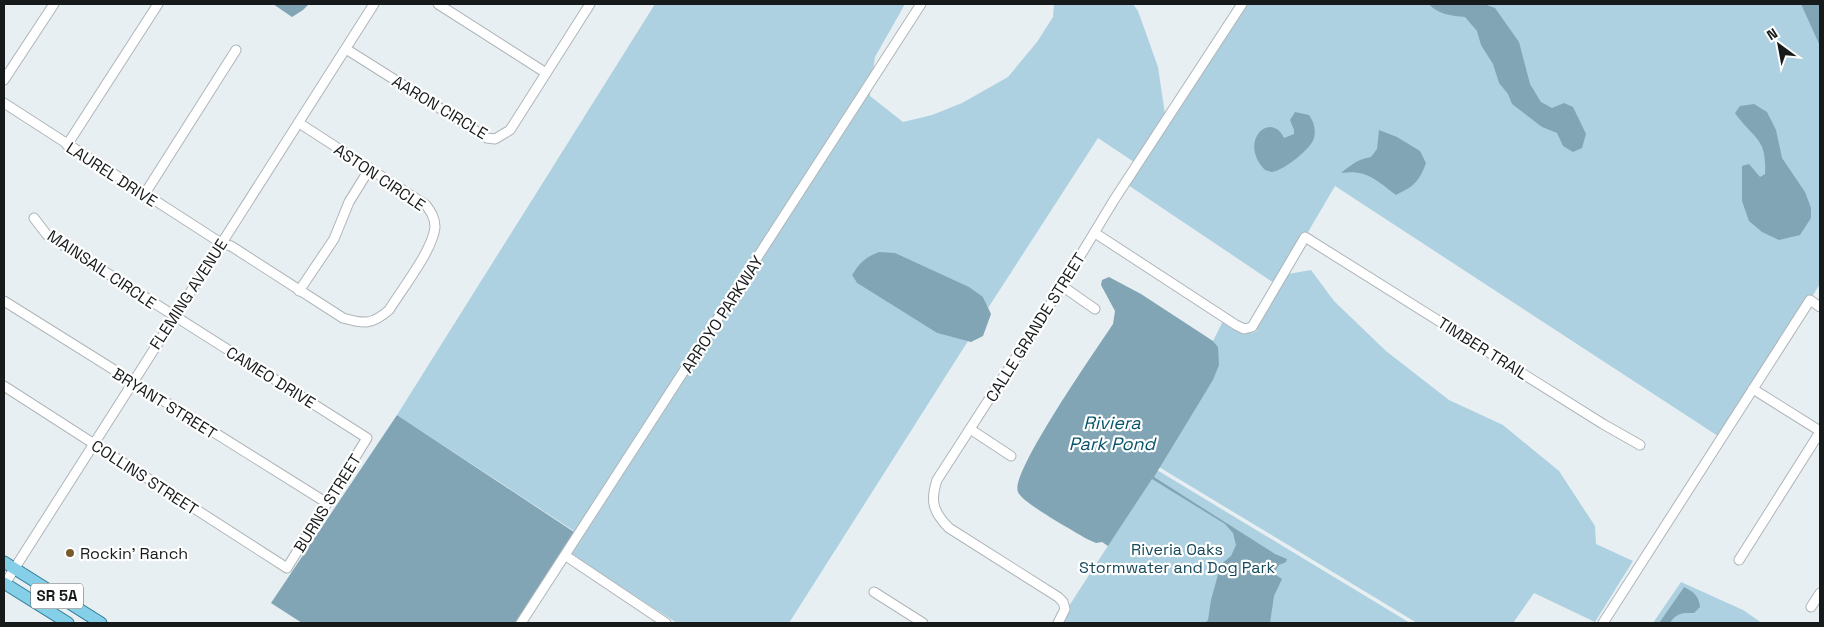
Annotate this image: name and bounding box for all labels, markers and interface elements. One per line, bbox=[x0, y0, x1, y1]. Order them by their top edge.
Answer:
north arrow bbox=[1754, 20, 1804, 70]
text: N bbox=[1763, 24, 1781, 44]
street label: AARON CIRCLE bbox=[388, 71, 491, 144]
street label: LAUREL DRIVE bbox=[62, 137, 161, 212]
street label: ASTON CIRCLE bbox=[330, 139, 430, 216]
street label: MAINSAIL CIRCLE bbox=[43, 225, 160, 314]
street label: FLEMING AVENUE bbox=[145, 235, 232, 354]
street label: CALLE GRANDE STREET bbox=[981, 249, 1090, 406]
street label: ARROYO PARKWAY bbox=[677, 252, 768, 377]
street label: TIMBER TRAIL bbox=[1434, 312, 1532, 385]
street label: CAMEO DRIVE bbox=[222, 342, 319, 413]
street label: BRYANT STREET bbox=[109, 363, 221, 444]
water label: Riviera Park Pond bbox=[1069, 411, 1158, 455]
street label: COLLINS STREET bbox=[87, 435, 202, 520]
street label: BURNS STREET bbox=[289, 450, 366, 556]
park label: Riveria Oaks Stormwater and Dog Park bbox=[1079, 539, 1275, 578]
place label: Rockin' Ranch bbox=[80, 543, 188, 564]
marker: Rockin' Ranch bbox=[64, 547, 76, 559]
road number: SR 5A bbox=[31, 584, 83, 608]

